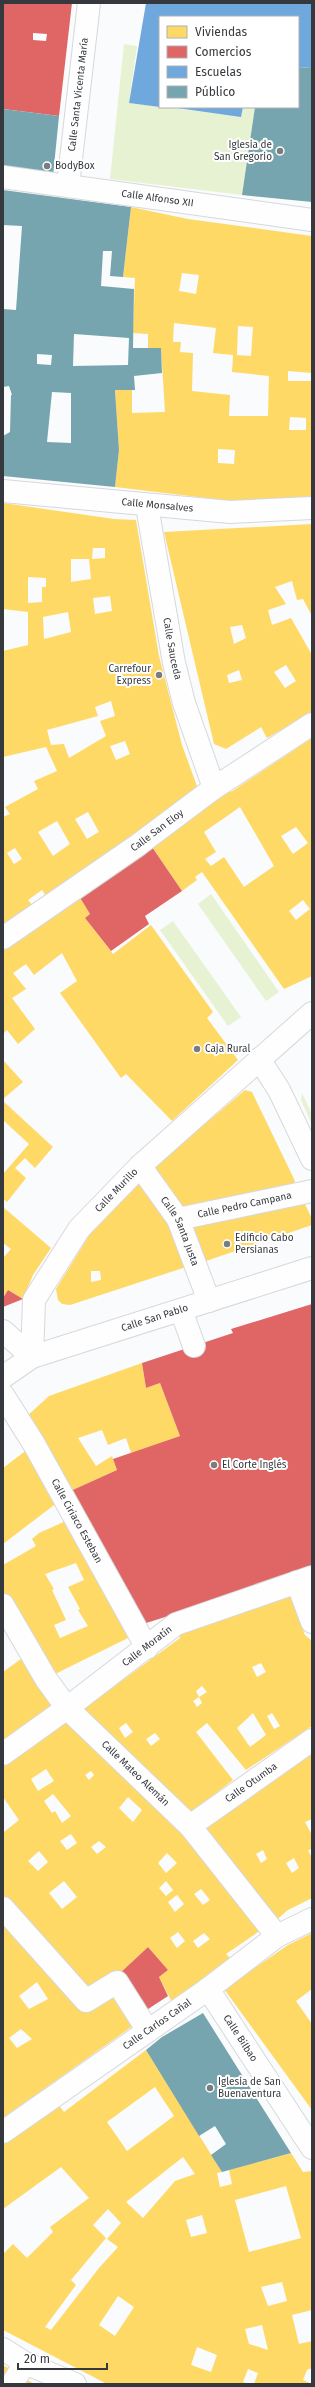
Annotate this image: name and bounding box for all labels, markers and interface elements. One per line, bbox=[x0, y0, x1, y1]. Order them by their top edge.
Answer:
legend bbox=[159, 16, 299, 108]
text: Viviendas bbox=[195, 25, 248, 39]
street label: Calle Santa Vicenta María bbox=[66, 37, 91, 152]
text: Comercios bbox=[195, 45, 252, 59]
text: Escuelas bbox=[195, 65, 242, 79]
text: Público bbox=[195, 85, 235, 99]
place label: Iglesia de San Gregorio bbox=[214, 139, 272, 163]
marker: Iglesia de San Gregorio bbox=[275, 146, 285, 156]
place label: BodyBox bbox=[55, 160, 95, 172]
marker: BodyBox bbox=[42, 161, 52, 171]
street label: Calle Alfonso XII bbox=[121, 188, 194, 209]
street label: Calle Monsalves bbox=[121, 496, 194, 515]
street label: Calle Sauceda bbox=[160, 617, 184, 681]
place label: Carrefour Express bbox=[108, 663, 151, 687]
marker: Carrefour Express bbox=[154, 670, 164, 680]
street label: Calle San Eloy bbox=[128, 807, 186, 854]
place label: Caja Rural bbox=[205, 1043, 250, 1055]
marker: Caja Rural bbox=[192, 1044, 202, 1054]
street label: Calle Murillo bbox=[92, 1166, 141, 1215]
street label: Calle Pedro Campana bbox=[196, 1189, 293, 1221]
street label: Calle Santa Justa bbox=[158, 1194, 201, 1268]
place label: Edificio Cabo Persianas bbox=[235, 1232, 294, 1256]
marker: Edificio Cabo Persianas bbox=[222, 1239, 232, 1249]
street label: Calle San Pablo bbox=[120, 1302, 190, 1334]
place label: El Corte Inglés bbox=[222, 1459, 287, 1471]
marker: El Corte Inglés bbox=[209, 1460, 219, 1470]
street label: Calle Ciriaco Esteban bbox=[48, 1477, 105, 1565]
street label: Calle Moratín bbox=[120, 1623, 174, 1669]
street label: Calle Mateo Alemán bbox=[99, 1738, 172, 1809]
street label: Calle Otumba bbox=[223, 1760, 280, 1805]
street label: Calle Carlos Cañal bbox=[121, 1996, 194, 2052]
street label: Calle Bilbao bbox=[221, 2013, 260, 2064]
place label: Iglesia de San Buenaventura bbox=[218, 2076, 281, 2100]
marker: Iglesia de San Buenaventura bbox=[205, 2083, 215, 2093]
scale bar bbox=[18, 2345, 107, 2371]
text: 20 m bbox=[24, 2352, 50, 2366]

